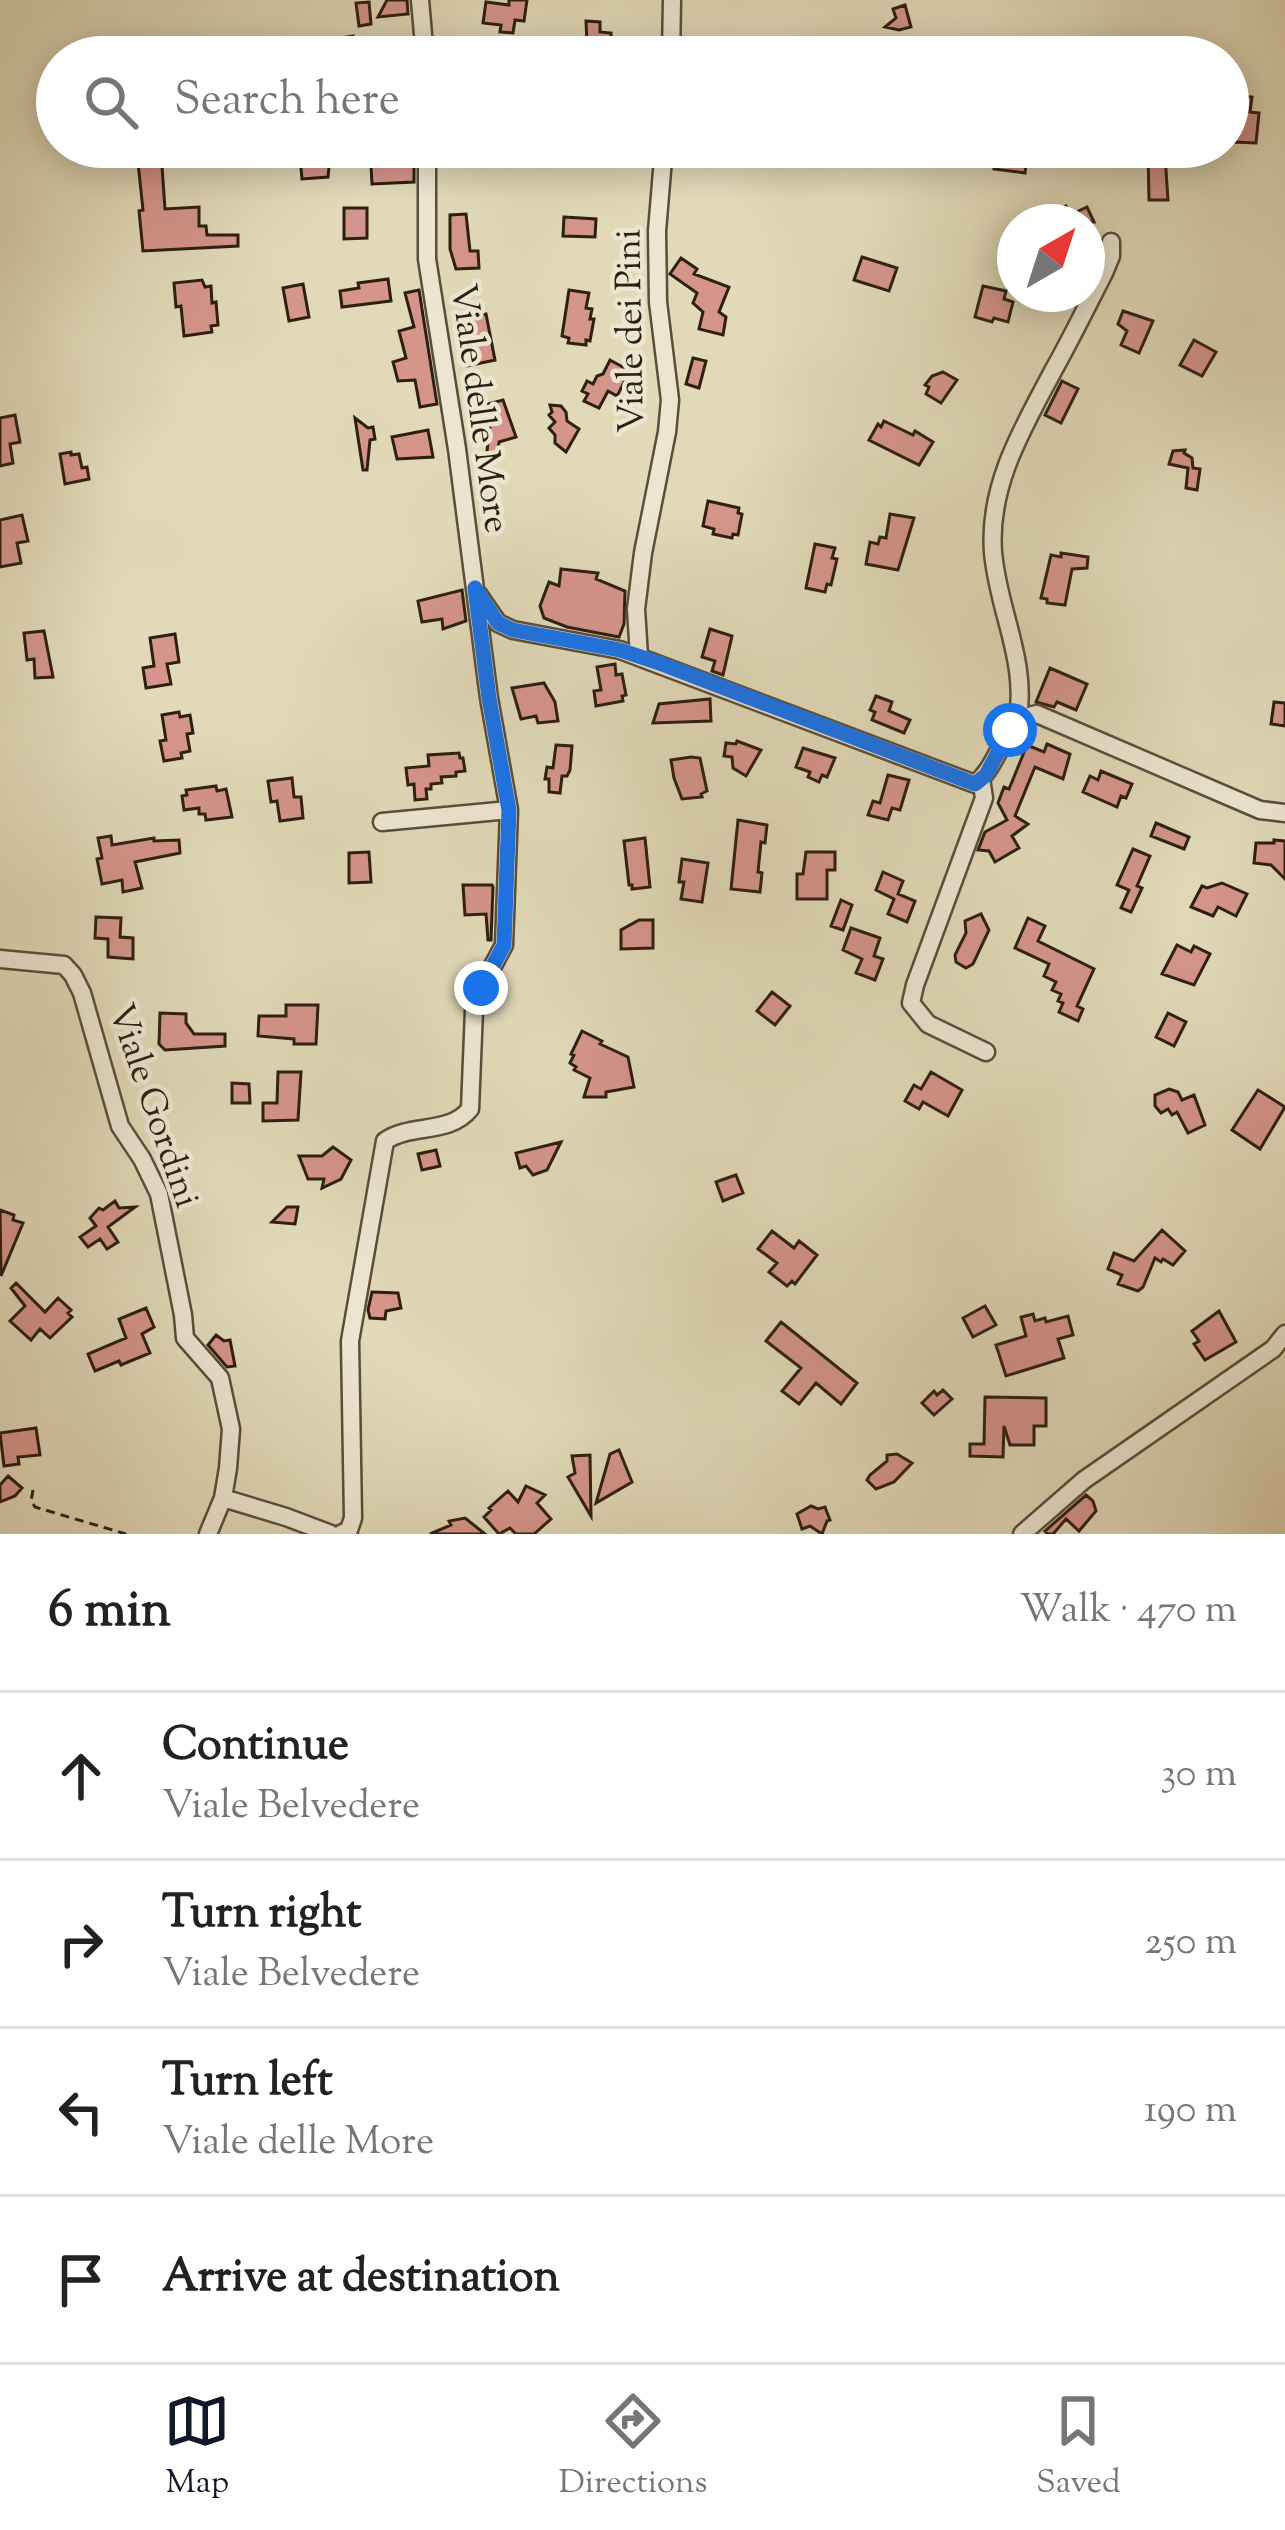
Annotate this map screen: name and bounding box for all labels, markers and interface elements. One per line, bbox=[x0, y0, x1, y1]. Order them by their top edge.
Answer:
search box bbox=[36, 36, 1249, 168]
icon: search bbox=[78, 69, 144, 135]
text: Search here bbox=[174, 70, 400, 135]
north arrow bbox=[997, 204, 1105, 312]
street label: Viale dei Pini bbox=[604, 228, 660, 433]
street label: Viale delle More bbox=[435, 281, 521, 537]
route start bbox=[983, 703, 1037, 757]
route end bbox=[454, 961, 508, 1015]
street label: Viale Gordini bbox=[93, 997, 211, 1215]
text: 6 min bbox=[48, 1576, 171, 1649]
text: Walk · 470 m bbox=[1019, 1584, 1237, 1640]
text: Continue bbox=[162, 1715, 349, 1780]
icon: ahead bbox=[48, 1743, 114, 1809]
text: 30 m bbox=[1160, 1748, 1237, 1804]
text: Viale Belvedere bbox=[162, 1780, 420, 1836]
text: Turn right bbox=[162, 1883, 361, 1948]
icon: right bbox=[48, 1911, 114, 1977]
text: 250 m bbox=[1144, 1916, 1237, 1972]
text: Viale Belvedere bbox=[162, 1948, 420, 2004]
text: Turn left bbox=[162, 2051, 333, 2116]
icon: left bbox=[48, 2079, 114, 2145]
text: 190 m bbox=[1144, 2084, 1237, 2140]
text: Viale delle More bbox=[162, 2116, 434, 2172]
icon: arrive bbox=[48, 2247, 114, 2313]
text: Arrive at destination bbox=[162, 2247, 560, 2312]
tab: Map bbox=[164, 2388, 230, 2508]
tab: Directions bbox=[559, 2388, 708, 2508]
tab: Saved bbox=[1036, 2388, 1121, 2508]

